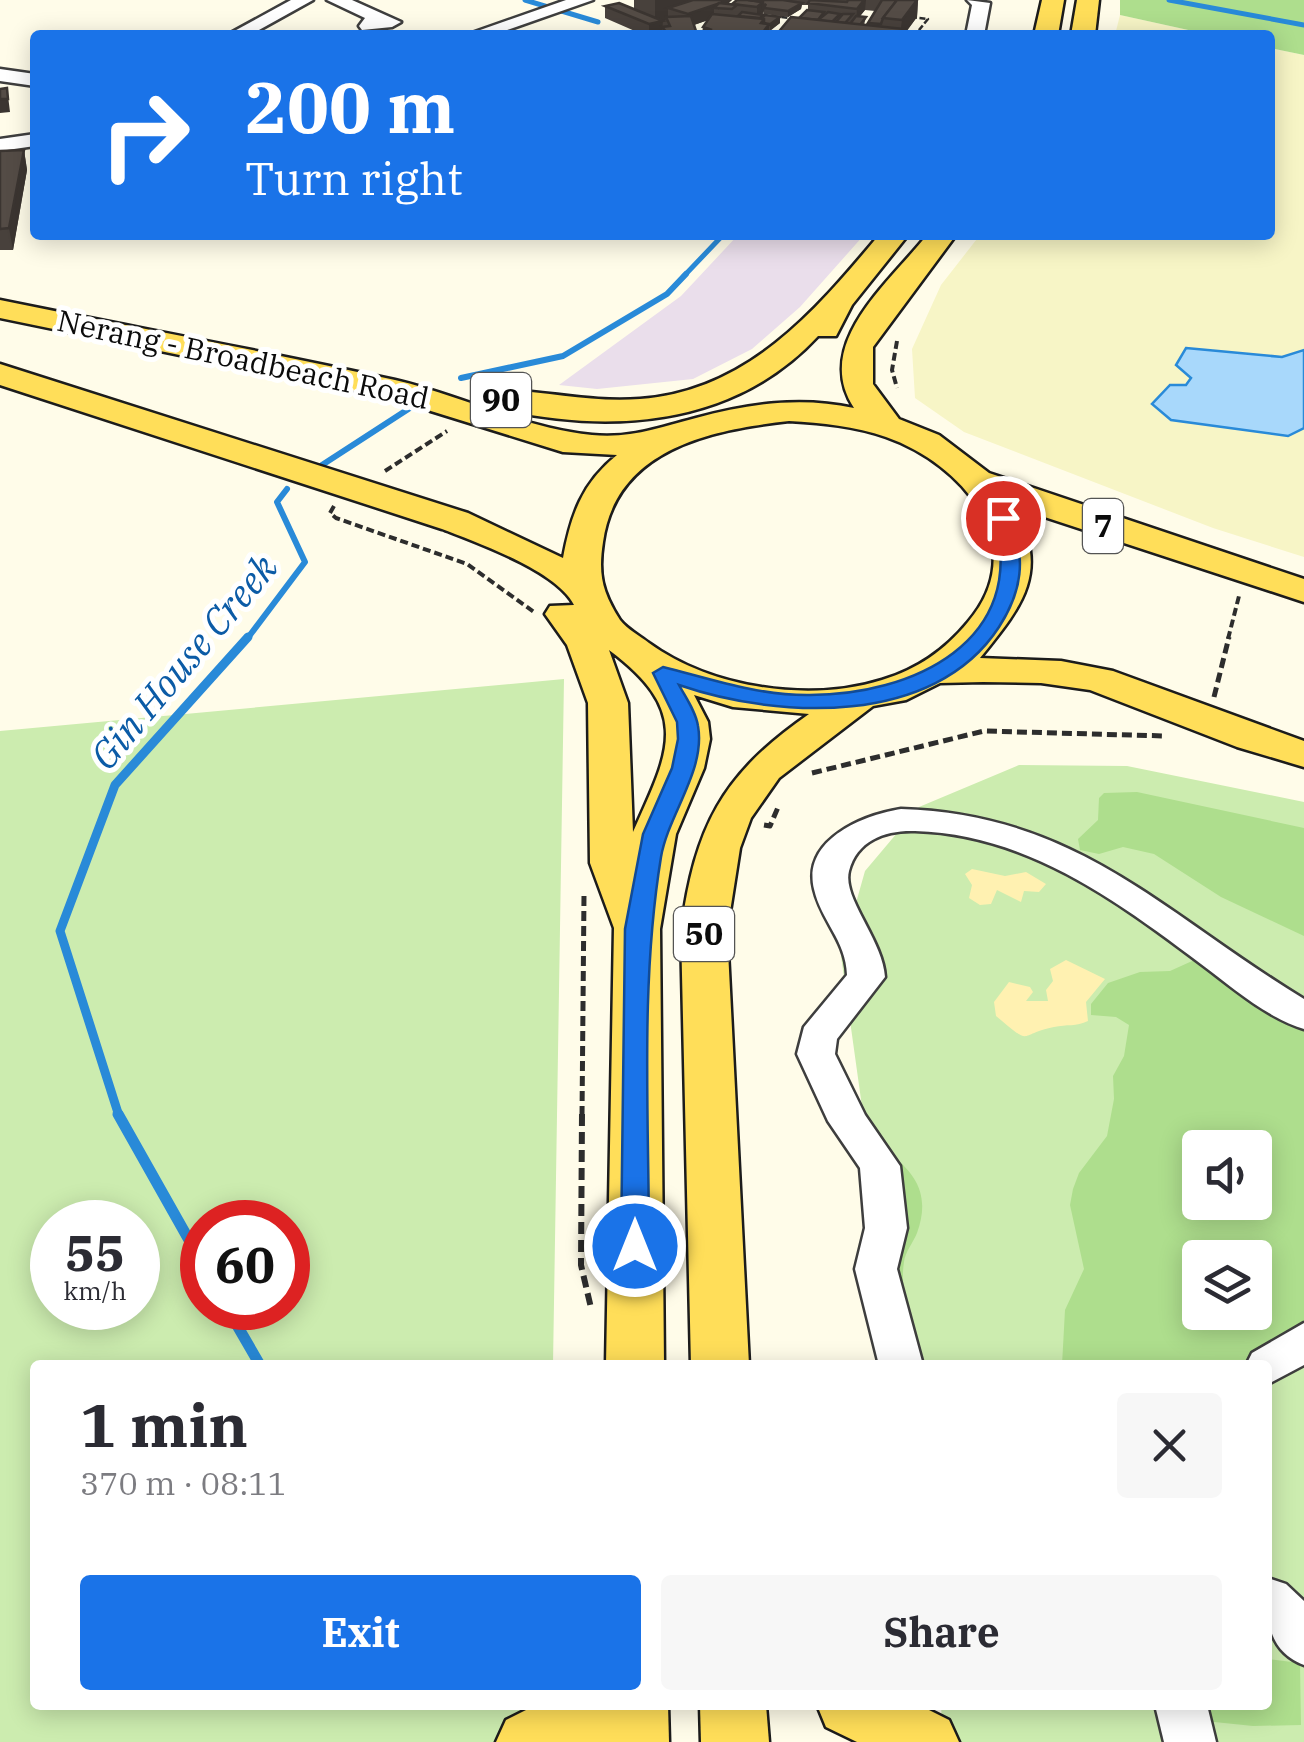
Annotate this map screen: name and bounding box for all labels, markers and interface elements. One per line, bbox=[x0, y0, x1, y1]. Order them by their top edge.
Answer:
text: 200 m bbox=[245, 61, 455, 152]
icon: right bbox=[80, 70, 210, 200]
text: Turn right bbox=[245, 149, 463, 207]
street label: Nerang - Broadbeach Road bbox=[54, 300, 433, 417]
road number: 90 bbox=[471, 373, 531, 427]
pin bbox=[961, 476, 1046, 561]
icon: arrive bbox=[976, 491, 1031, 546]
road number: 7 bbox=[1083, 499, 1123, 553]
water label: Gin House Creek bbox=[79, 543, 288, 779]
road number: 50 bbox=[674, 907, 734, 961]
map controls bbox=[1182, 1130, 1272, 1330]
button: sound bbox=[1182, 1130, 1272, 1220]
position arrow bbox=[583, 1194, 687, 1298]
speed limit sign: 60 bbox=[180, 1200, 310, 1330]
text: 55 bbox=[65, 1220, 125, 1285]
button: layers bbox=[1182, 1240, 1272, 1330]
text: km/h bbox=[63, 1274, 127, 1307]
text: 1 min bbox=[80, 1385, 248, 1464]
button: close bbox=[1117, 1393, 1222, 1498]
text: 370 m · 08:11 bbox=[80, 1462, 287, 1504]
button: Exit bbox=[80, 1575, 641, 1690]
button: Share bbox=[661, 1575, 1222, 1690]

